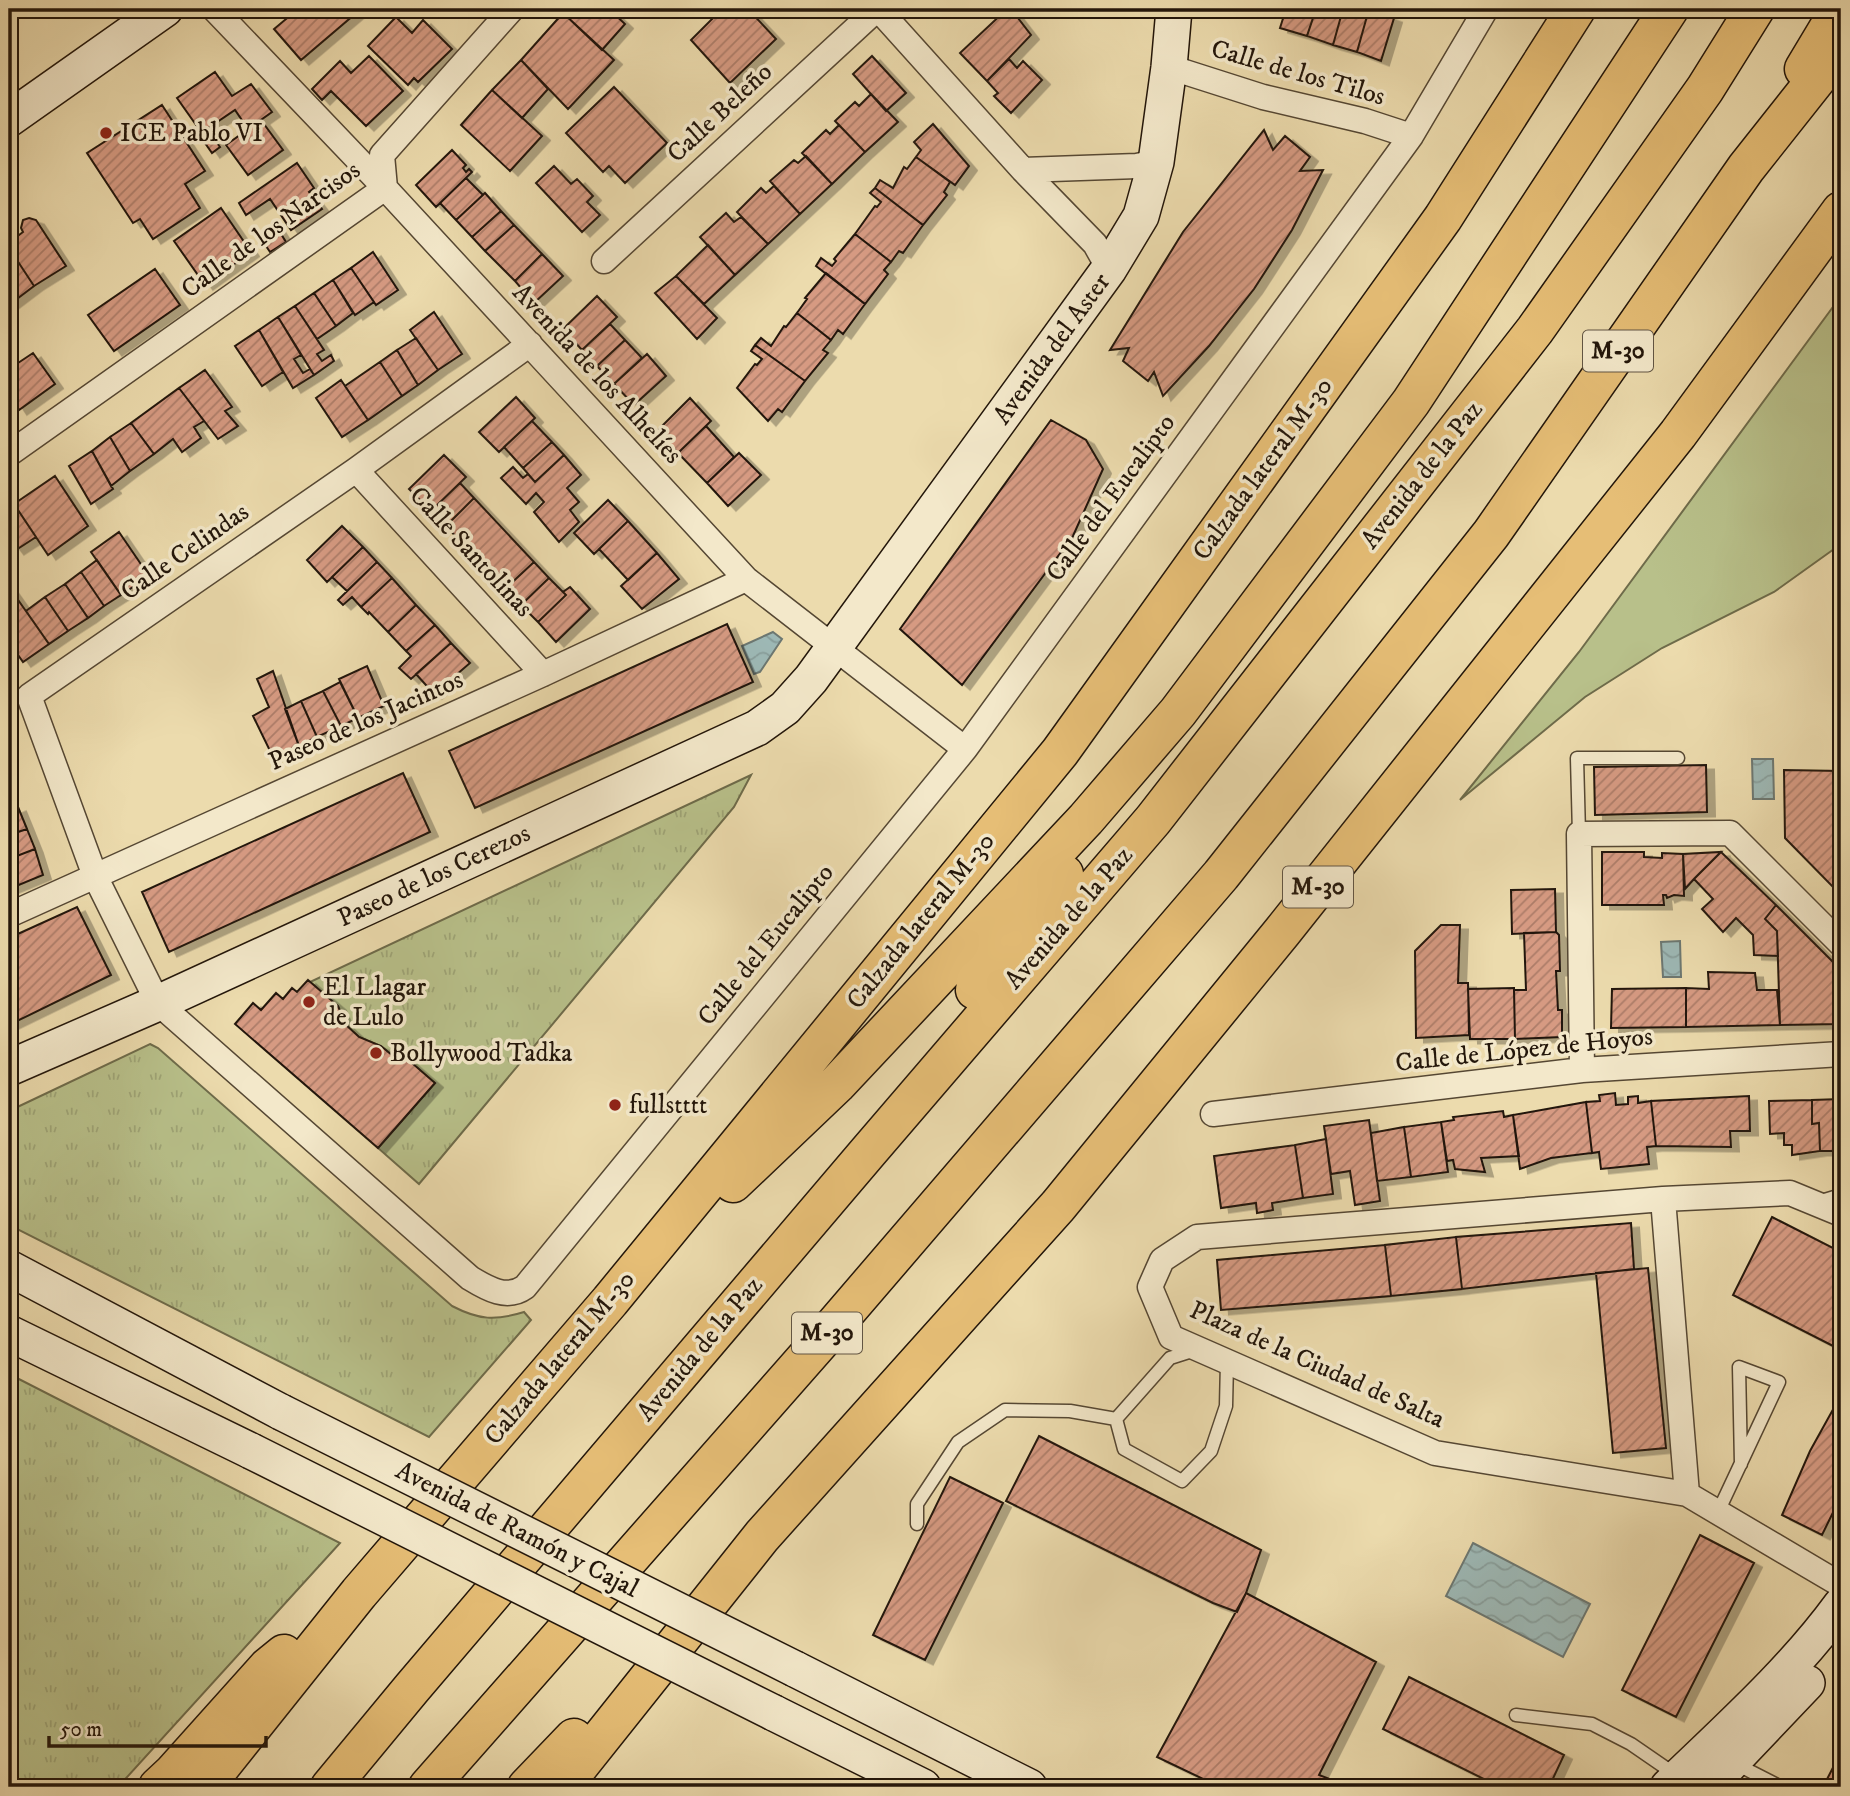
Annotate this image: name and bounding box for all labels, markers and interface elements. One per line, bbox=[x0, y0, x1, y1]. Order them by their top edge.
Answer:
street label: Calle de los Tilos bbox=[1207, 32, 1389, 114]
street label: Calle Beleño bbox=[660, 56, 780, 170]
place label: ICE Pablo VI bbox=[120, 117, 263, 150]
marker: ICE Pablo VI bbox=[98, 125, 114, 141]
street label: Calle de los Narcisos bbox=[175, 154, 367, 306]
street label: Avenida del Aster bbox=[986, 267, 1118, 431]
street label: Avenida de los Alhelíes bbox=[505, 277, 689, 471]
road number: M-30 bbox=[1583, 330, 1653, 372]
street label: Calzada lateral M-30 bbox=[1186, 371, 1340, 567]
street label: Avenida de la Paz bbox=[1354, 394, 1490, 556]
street label: Calle del Eucalipto bbox=[1039, 408, 1183, 588]
street label: Calle Santolinas bbox=[402, 480, 540, 624]
street label: Calle Celindas bbox=[115, 496, 255, 608]
street label: Paseo de los Jacintos bbox=[264, 663, 468, 779]
street label: Paseo de los Cerezos bbox=[332, 817, 536, 935]
street label: Calzada lateral M-30 bbox=[840, 826, 1002, 1016]
street label: Avenida de la Paz bbox=[998, 840, 1140, 996]
street label: Calle del Eucalipto bbox=[691, 857, 841, 1033]
road number: M-30 bbox=[1283, 866, 1353, 908]
place label: El Llagar de Lulo bbox=[323, 971, 426, 1034]
marker: El Llagar de Lulo bbox=[301, 994, 317, 1010]
street label: Calle de López de Hoyos bbox=[1394, 1020, 1654, 1080]
place label: Bollywood Tadka bbox=[390, 1037, 572, 1070]
marker: Bollywood Tadka bbox=[368, 1045, 384, 1061]
place label: fullstttt bbox=[629, 1089, 707, 1122]
marker: fullstttt bbox=[607, 1097, 623, 1113]
street label: Calzada lateral M-30 bbox=[477, 1264, 643, 1452]
street label: Avenida de la Paz bbox=[630, 1270, 770, 1428]
street label: Plaza de la Ciudad de Salta bbox=[1184, 1294, 1450, 1436]
road number: M-30 bbox=[792, 1312, 862, 1353]
street label: Avenida de Ramón y Cajal bbox=[390, 1454, 644, 1606]
scale bar bbox=[49, 1705, 266, 1749]
text: 50 m bbox=[60, 1717, 102, 1743]

